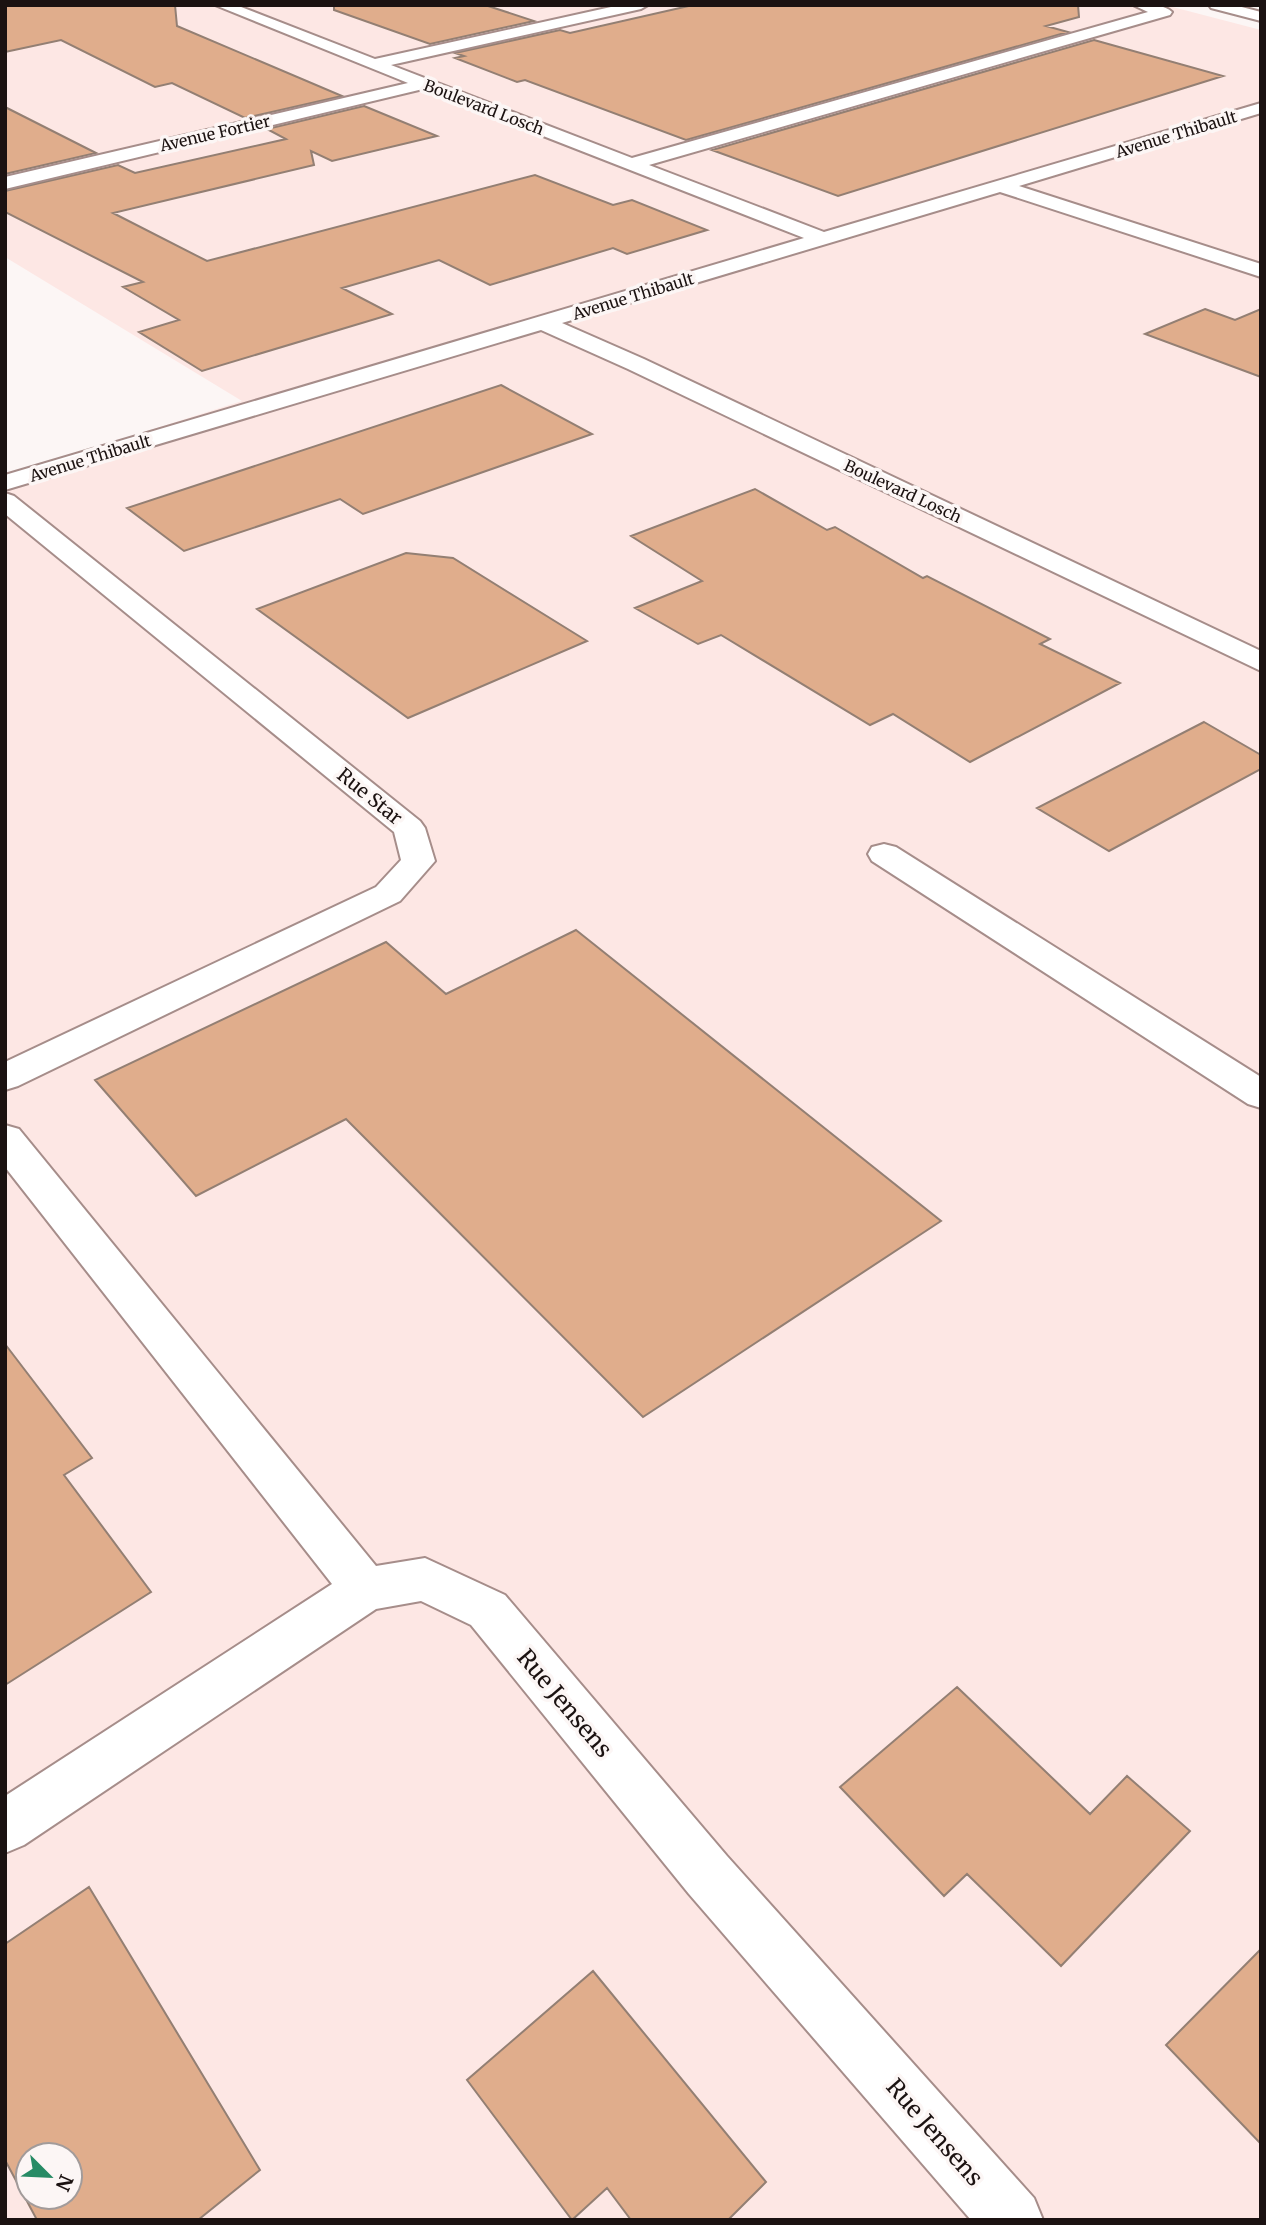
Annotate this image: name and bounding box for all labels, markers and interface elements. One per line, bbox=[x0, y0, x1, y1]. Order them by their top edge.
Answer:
street label: Boulevard Losch bbox=[421, 75, 547, 139]
street label: Avenue Thibault bbox=[1112, 106, 1240, 162]
street label: Avenue Fortier bbox=[157, 111, 272, 156]
street label: Avenue Thibault bbox=[569, 268, 697, 324]
street label: Avenue Thibault bbox=[26, 430, 154, 486]
street label: Boulevard Losch bbox=[841, 455, 965, 527]
street label: Rue Star bbox=[333, 763, 408, 830]
street label: Rue Jensens bbox=[511, 1643, 619, 1763]
street label: Rue Jensens bbox=[881, 2072, 989, 2192]
north arrow bbox=[14, 2141, 84, 2211]
text: N bbox=[51, 2171, 79, 2195]

